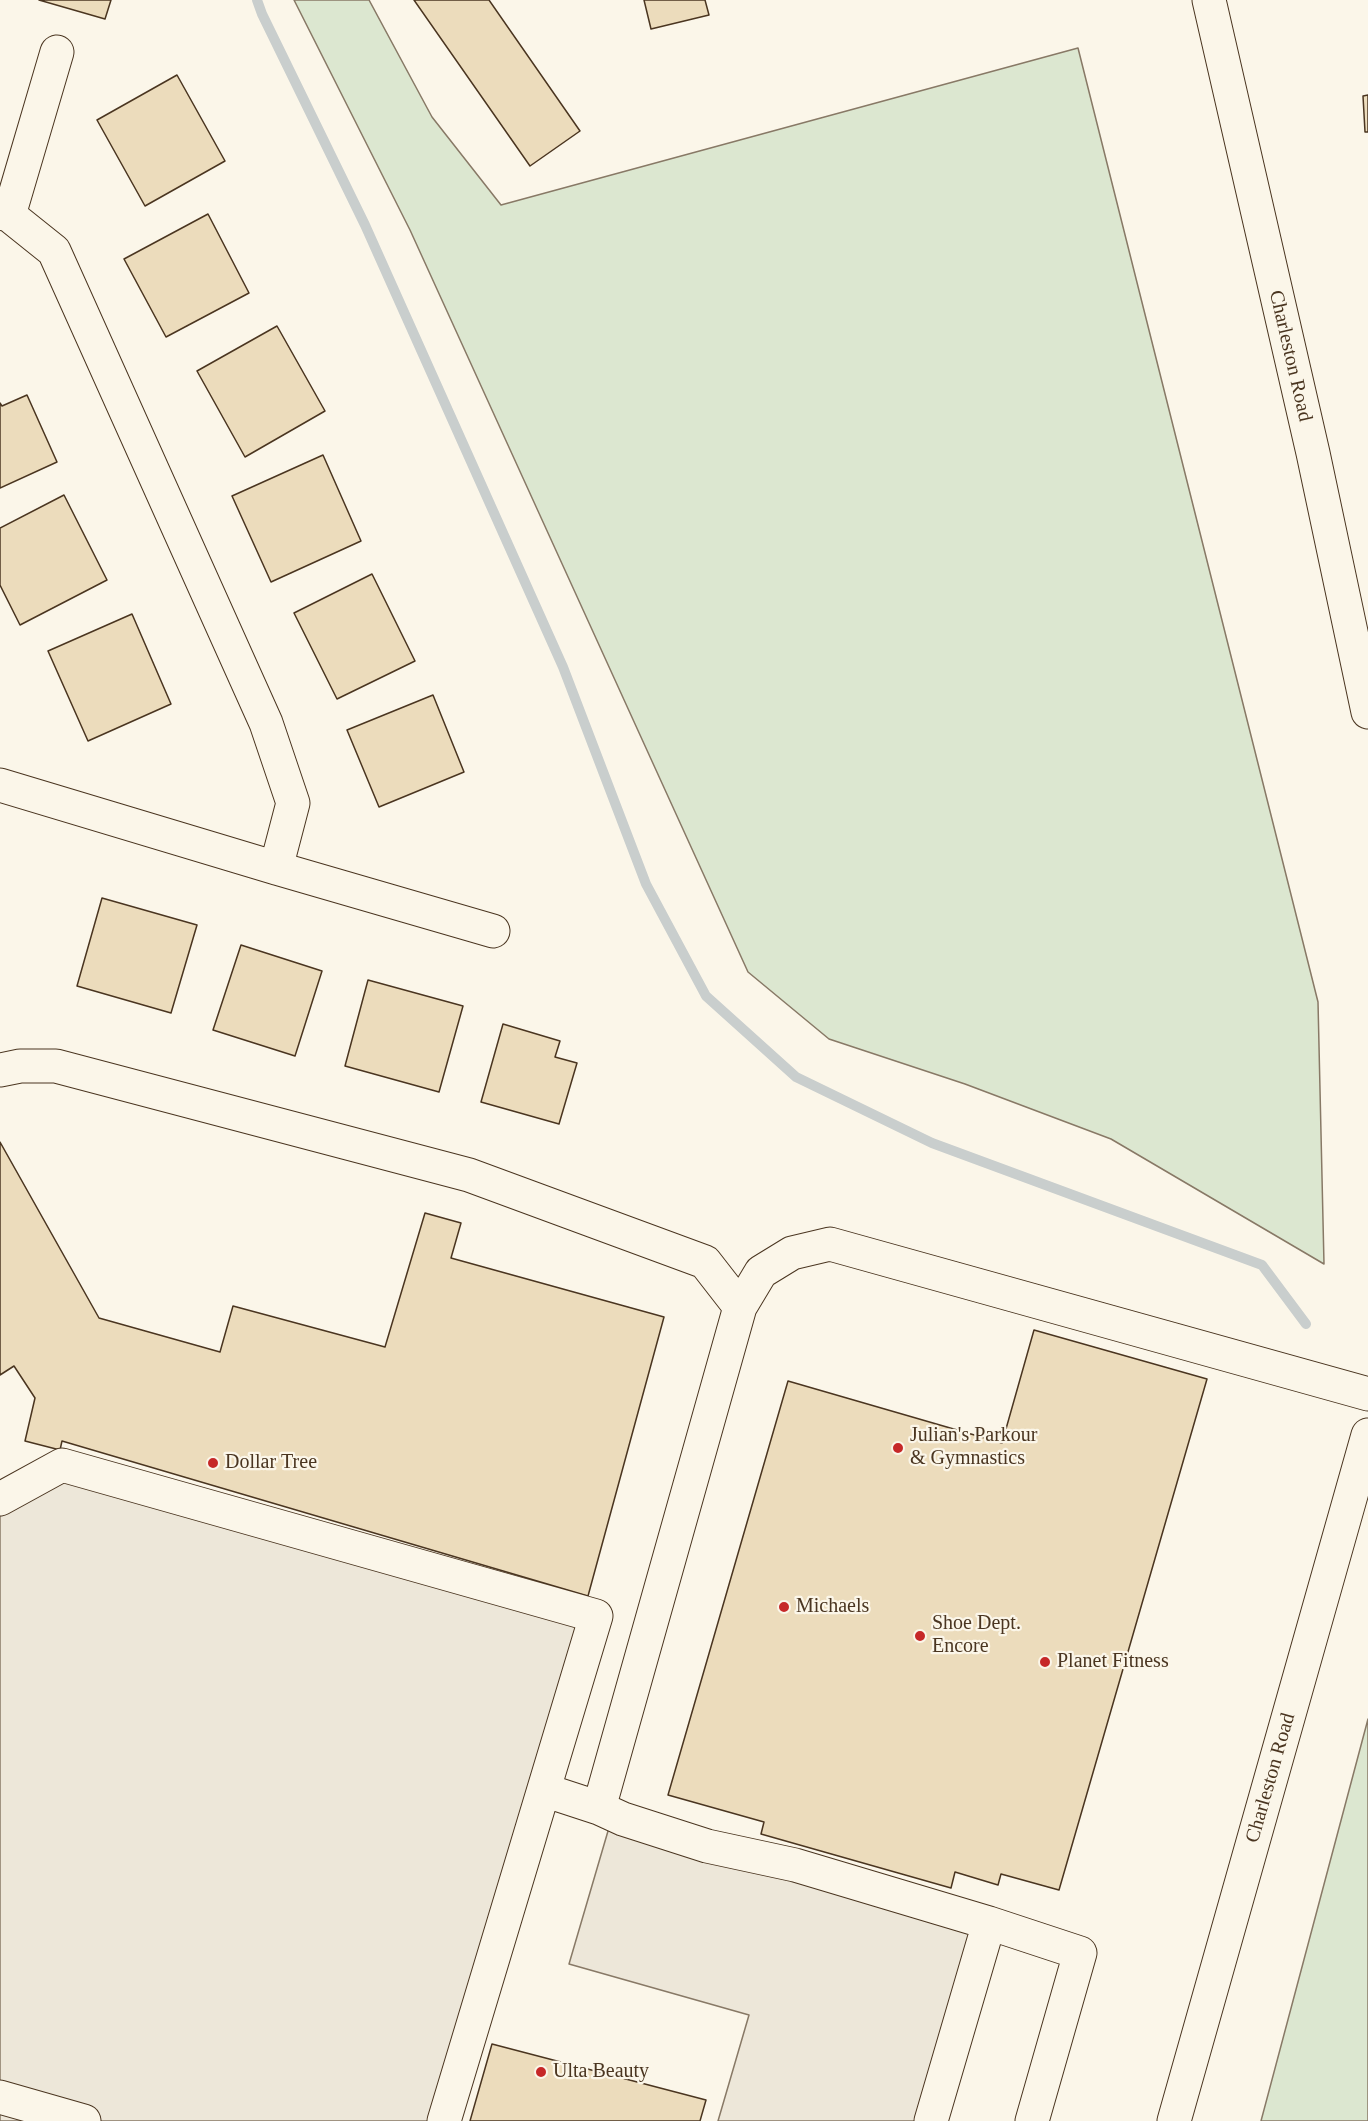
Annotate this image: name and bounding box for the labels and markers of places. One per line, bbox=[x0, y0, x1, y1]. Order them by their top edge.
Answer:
place label: Julian's Parkour & Gymnastics bbox=[910, 1424, 1037, 1471]
marker: Julian's Parkour & Gymnastics bbox=[891, 1441, 905, 1455]
place label: Dollar Tree bbox=[225, 1451, 317, 1475]
marker: Dollar Tree bbox=[206, 1456, 220, 1470]
place label: Michaels bbox=[796, 1595, 869, 1619]
marker: Michaels bbox=[777, 1600, 791, 1614]
place label: Shoe Dept. Encore bbox=[932, 1612, 1021, 1659]
marker: Shoe Dept. Encore bbox=[913, 1629, 927, 1643]
place label: Planet Fitness bbox=[1057, 1650, 1169, 1674]
marker: Planet Fitness bbox=[1038, 1655, 1052, 1669]
place label: Ulta Beauty bbox=[553, 2060, 649, 2084]
marker: Ulta Beauty bbox=[534, 2065, 548, 2079]

